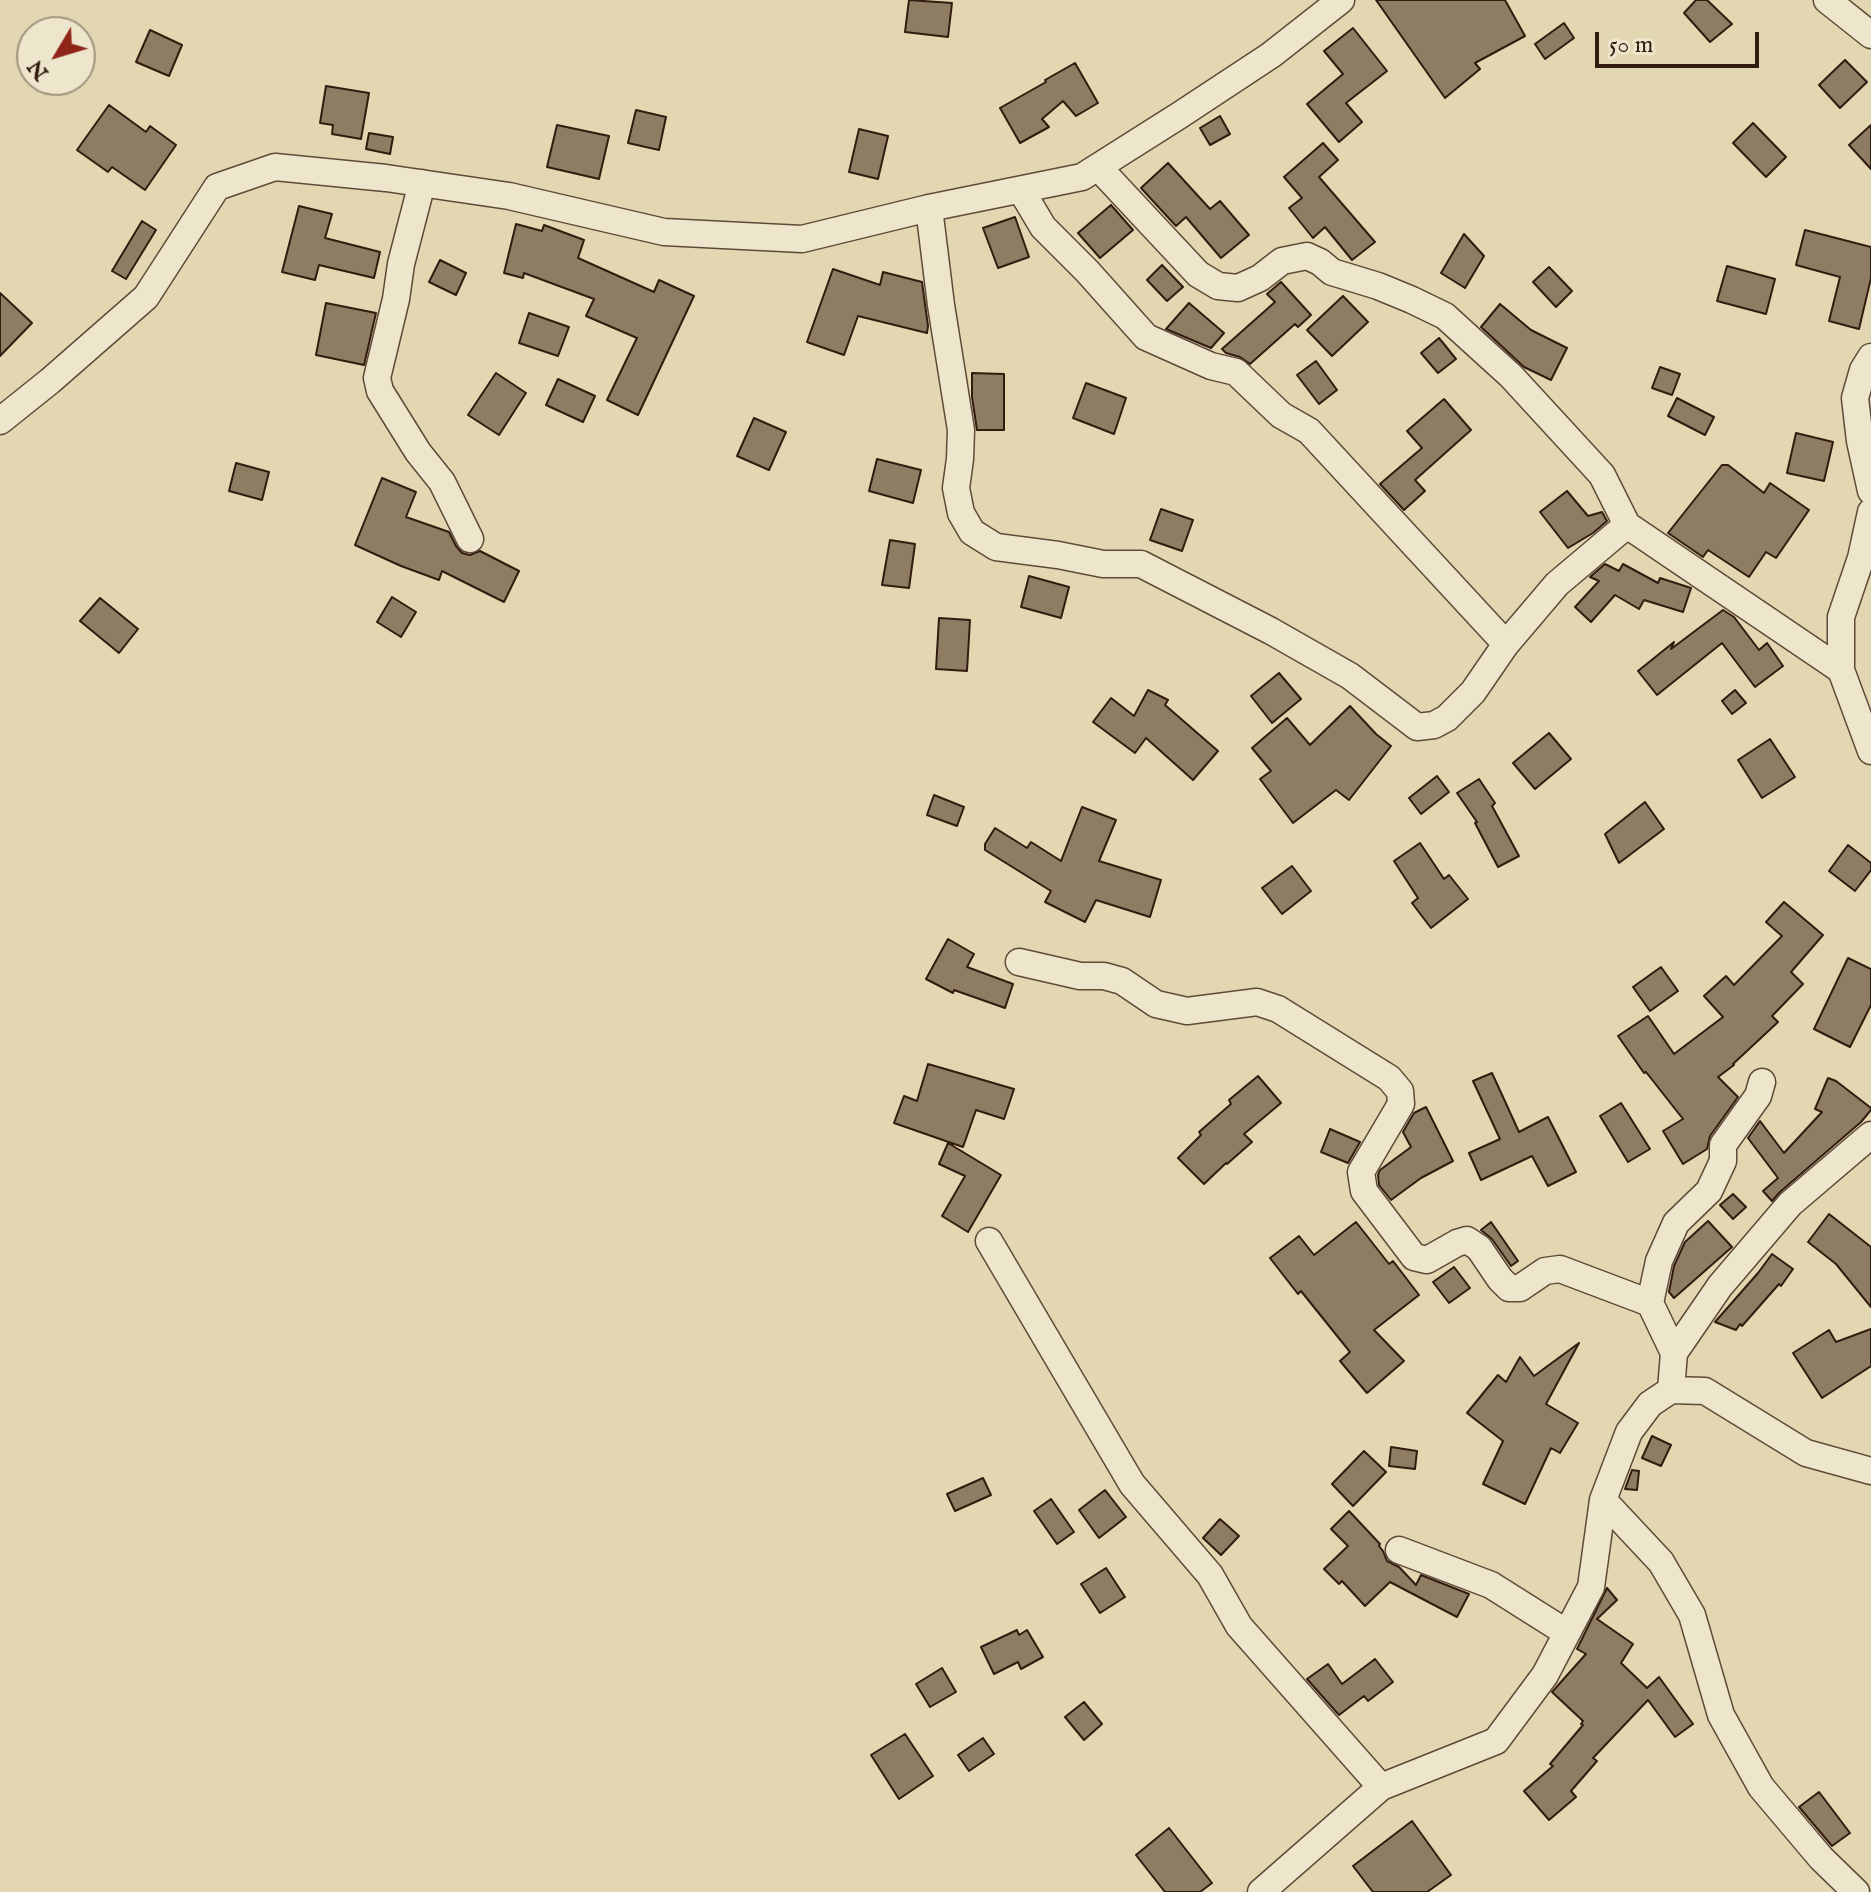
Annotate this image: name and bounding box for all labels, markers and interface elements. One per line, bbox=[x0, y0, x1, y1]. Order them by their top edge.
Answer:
north arrow bbox=[16, 16, 96, 96]
scale bar bbox=[1599, 16, 1763, 66]
text: 50 m bbox=[1609, 30, 1653, 61]
text: N bbox=[22, 53, 56, 86]

